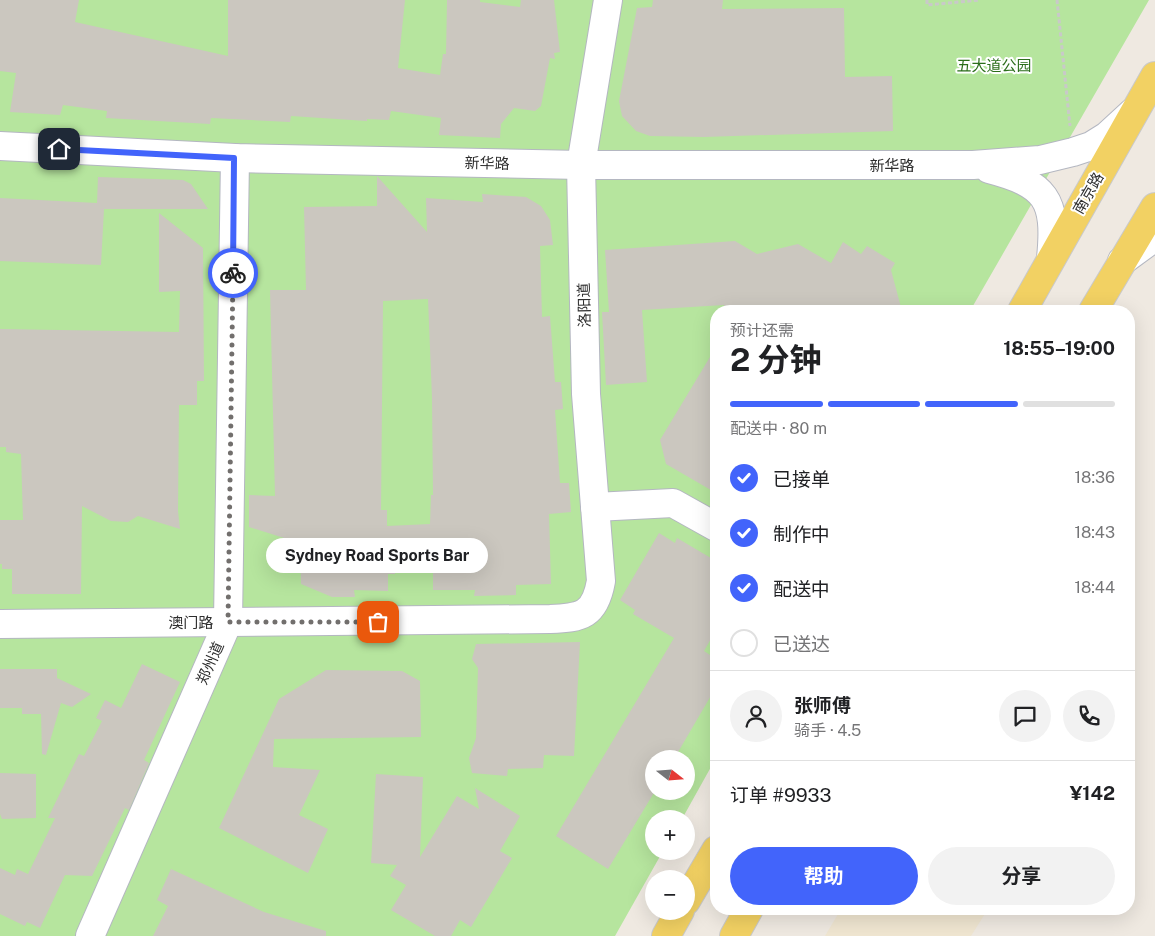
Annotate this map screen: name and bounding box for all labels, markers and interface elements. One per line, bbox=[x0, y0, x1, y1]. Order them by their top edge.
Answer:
park label: 五大道公园 bbox=[956, 57, 1032, 74]
pin bbox=[38, 128, 80, 170]
icon: home bbox=[45, 135, 73, 163]
street label: 新华路 bbox=[464, 154, 510, 172]
street label: 新华路 bbox=[869, 157, 915, 174]
street label: 南京路 bbox=[1069, 169, 1107, 217]
courier bbox=[208, 248, 258, 298]
icon: bike bbox=[219, 259, 247, 287]
street label: 洛阳道 bbox=[575, 282, 593, 328]
text: 预计还需 bbox=[730, 321, 794, 340]
text: 18:55–19:00 bbox=[1003, 337, 1115, 359]
text: 2 分钟 bbox=[730, 341, 822, 378]
text: 配送中 · 80 m bbox=[730, 419, 827, 438]
icon: check bbox=[730, 464, 758, 492]
text: 已接单 bbox=[773, 468, 830, 490]
text: 18:36 bbox=[1075, 468, 1115, 487]
icon: check bbox=[730, 519, 758, 547]
text: 制作中 bbox=[773, 523, 830, 545]
text: 18:43 bbox=[1074, 523, 1115, 542]
callout: Sydney Road Sports Bar bbox=[267, 537, 489, 572]
text: Sydney Road Sports Bar bbox=[285, 546, 469, 565]
icon: check bbox=[730, 574, 758, 602]
text: 配送中 bbox=[773, 578, 830, 600]
text: 18:44 bbox=[1075, 578, 1115, 597]
pin bbox=[357, 601, 399, 643]
icon: bag bbox=[364, 608, 392, 636]
street label: 澳门路 bbox=[168, 614, 214, 631]
text: 已送达 bbox=[773, 633, 830, 655]
street label: 郑州道 bbox=[193, 639, 227, 687]
button: person bbox=[730, 690, 782, 742]
button: chat bbox=[999, 690, 1051, 742]
button: phone bbox=[1063, 690, 1115, 742]
text: 张师傅 bbox=[794, 694, 851, 716]
text: 骑手 · 4.5 bbox=[794, 721, 861, 740]
north arrow bbox=[645, 750, 695, 800]
map controls bbox=[645, 750, 695, 920]
text: ¥142 bbox=[1070, 782, 1115, 804]
text: 订单 #9933 bbox=[730, 784, 831, 806]
button: + bbox=[645, 810, 695, 860]
button: 帮助 bbox=[730, 847, 918, 905]
button: 分享 bbox=[928, 847, 1115, 905]
button: − bbox=[645, 870, 695, 920]

